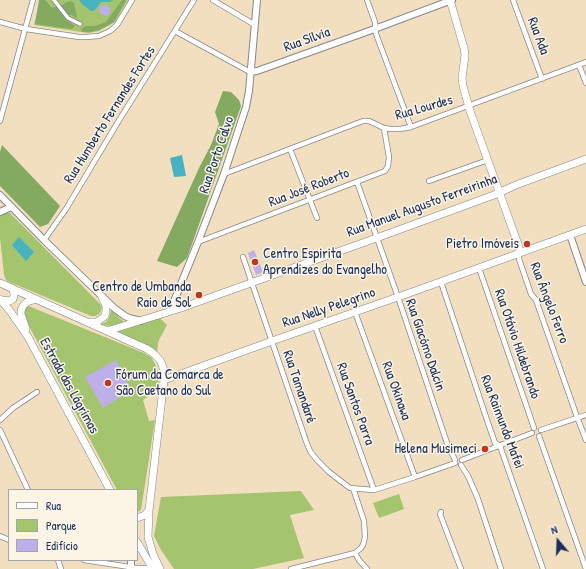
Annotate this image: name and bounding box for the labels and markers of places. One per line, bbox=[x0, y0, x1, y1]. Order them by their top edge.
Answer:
place label: Pietro Imóveis bbox=[446, 236, 519, 252]
marker: Pietro Imóveis bbox=[522, 239, 532, 249]
place label: Centro Espirita Aprendizes do Evangelho bbox=[263, 246, 387, 278]
marker: Centro Espirita Aprendizes do Evangelho bbox=[250, 257, 260, 267]
place label: Centro de Umbanda Raio de Sol bbox=[92, 279, 191, 312]
marker: Centro de Umbanda Raio de Sol bbox=[194, 290, 204, 300]
place label: Fórum da Comarca de São Caetano do Sul bbox=[116, 367, 224, 400]
marker: Fórum da Comarca de São Caetano do Sul bbox=[103, 378, 113, 388]
place label: Helena Musimeci bbox=[394, 441, 477, 457]
marker: Helena Musimeci bbox=[480, 444, 490, 454]

